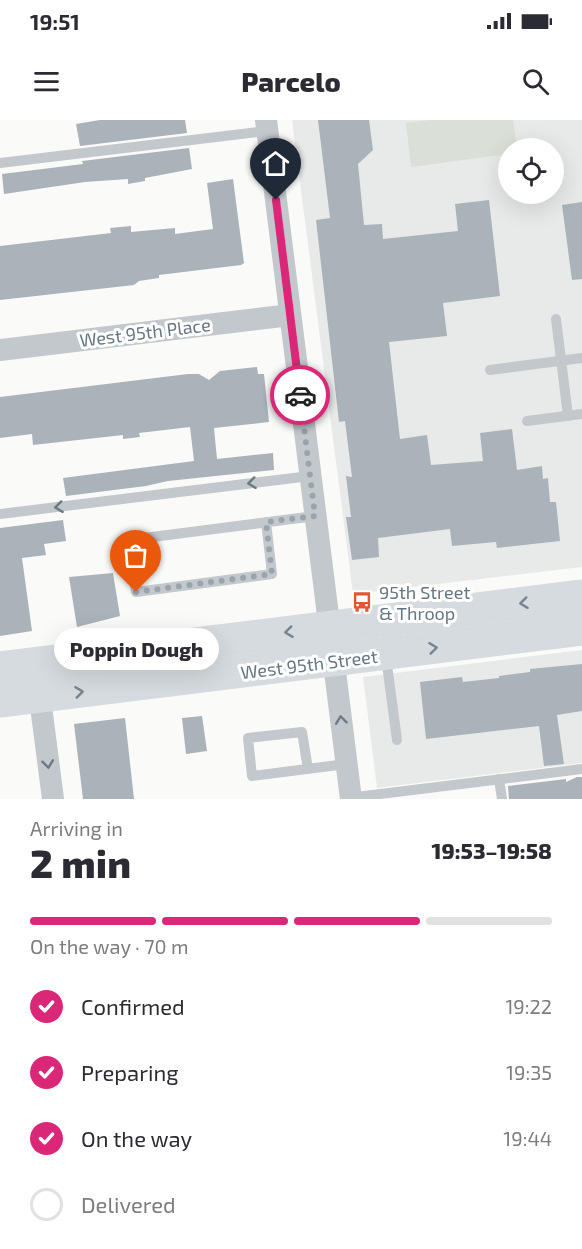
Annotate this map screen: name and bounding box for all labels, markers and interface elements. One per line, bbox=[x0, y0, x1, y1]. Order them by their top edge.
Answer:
text: 19:51 bbox=[30, 8, 80, 34]
icon: menu bbox=[30, 65, 63, 98]
text: Parcelo bbox=[241, 65, 341, 97]
icon: search bbox=[519, 65, 552, 98]
pin bbox=[250, 138, 301, 200]
map controls bbox=[498, 138, 564, 204]
button: locate bbox=[498, 138, 564, 204]
icon: home bbox=[259, 147, 292, 180]
street label: West 95th Place bbox=[78, 313, 212, 351]
courier bbox=[270, 365, 330, 425]
icon: car bbox=[284, 379, 317, 412]
one-way arrow bbox=[248, 476, 257, 489]
one-way arrow bbox=[54, 500, 63, 513]
pin bbox=[110, 530, 161, 592]
icon: bag bbox=[119, 539, 152, 572]
place label: 95th Street & Throop bbox=[379, 581, 470, 624]
bus stop icon: 95th Street & Throop bbox=[350, 590, 374, 614]
one-way arrow bbox=[519, 596, 529, 608]
one-way arrow bbox=[284, 625, 293, 638]
callout: Poppin Dough bbox=[54, 628, 219, 670]
text: Poppin Dough bbox=[70, 637, 203, 661]
one-way arrow bbox=[428, 642, 438, 655]
street label: West 95th Street bbox=[239, 645, 379, 683]
one-way arrow bbox=[74, 686, 84, 698]
one-way arrow bbox=[335, 716, 347, 725]
one-way arrow bbox=[41, 759, 54, 768]
text: Arriving in bbox=[30, 816, 123, 840]
text: 19:53–19:58 bbox=[432, 837, 552, 863]
text: 2 min bbox=[30, 839, 131, 886]
text: On the way · 70 m bbox=[30, 934, 189, 958]
icon: check bbox=[30, 990, 63, 1023]
text: Confirmed bbox=[81, 993, 185, 1019]
text: 19:22 bbox=[505, 994, 552, 1018]
icon: check bbox=[30, 1056, 63, 1089]
text: Preparing bbox=[81, 1059, 179, 1085]
text: 19:35 bbox=[506, 1060, 552, 1084]
icon: check bbox=[30, 1122, 63, 1155]
text: On the way bbox=[81, 1125, 192, 1151]
text: 19:44 bbox=[503, 1126, 552, 1150]
text: Delivered bbox=[81, 1191, 176, 1217]

